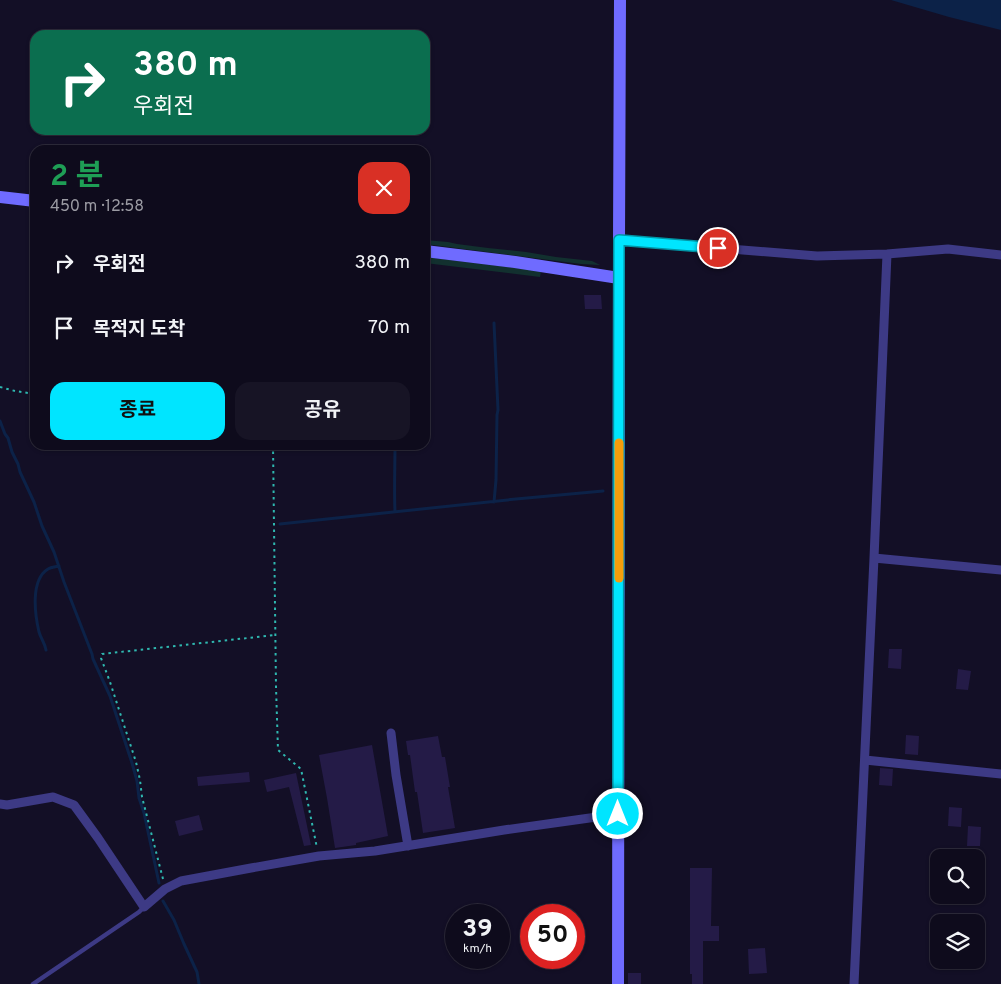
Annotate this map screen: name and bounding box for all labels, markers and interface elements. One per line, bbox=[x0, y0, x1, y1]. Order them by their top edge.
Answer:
text: 380 m bbox=[133, 44, 238, 88]
icon: right bbox=[50, 50, 115, 115]
text: 우회전 bbox=[133, 94, 194, 121]
text: 2 분 bbox=[50, 159, 103, 196]
button: close bbox=[358, 162, 410, 214]
text: 450 m · 12:58 bbox=[50, 197, 144, 217]
pin bbox=[697, 227, 739, 269]
icon: arrive bbox=[704, 234, 732, 262]
icon: right bbox=[50, 249, 78, 277]
text: 380 m bbox=[354, 251, 410, 275]
text: 우회전 bbox=[93, 253, 145, 277]
icon: arrive bbox=[50, 314, 78, 342]
text: 70 m bbox=[368, 316, 410, 340]
text: 목적지 도착 bbox=[93, 318, 185, 342]
button: 종료 bbox=[50, 382, 225, 440]
button: 공유 bbox=[235, 382, 410, 440]
position arrow bbox=[591, 787, 643, 839]
map controls bbox=[930, 849, 985, 969]
button: search bbox=[930, 849, 985, 904]
speed limit sign: 50 bbox=[520, 904, 585, 969]
text: 39 bbox=[462, 914, 493, 946]
button: layers bbox=[930, 914, 985, 969]
text: km/h bbox=[463, 941, 492, 957]

